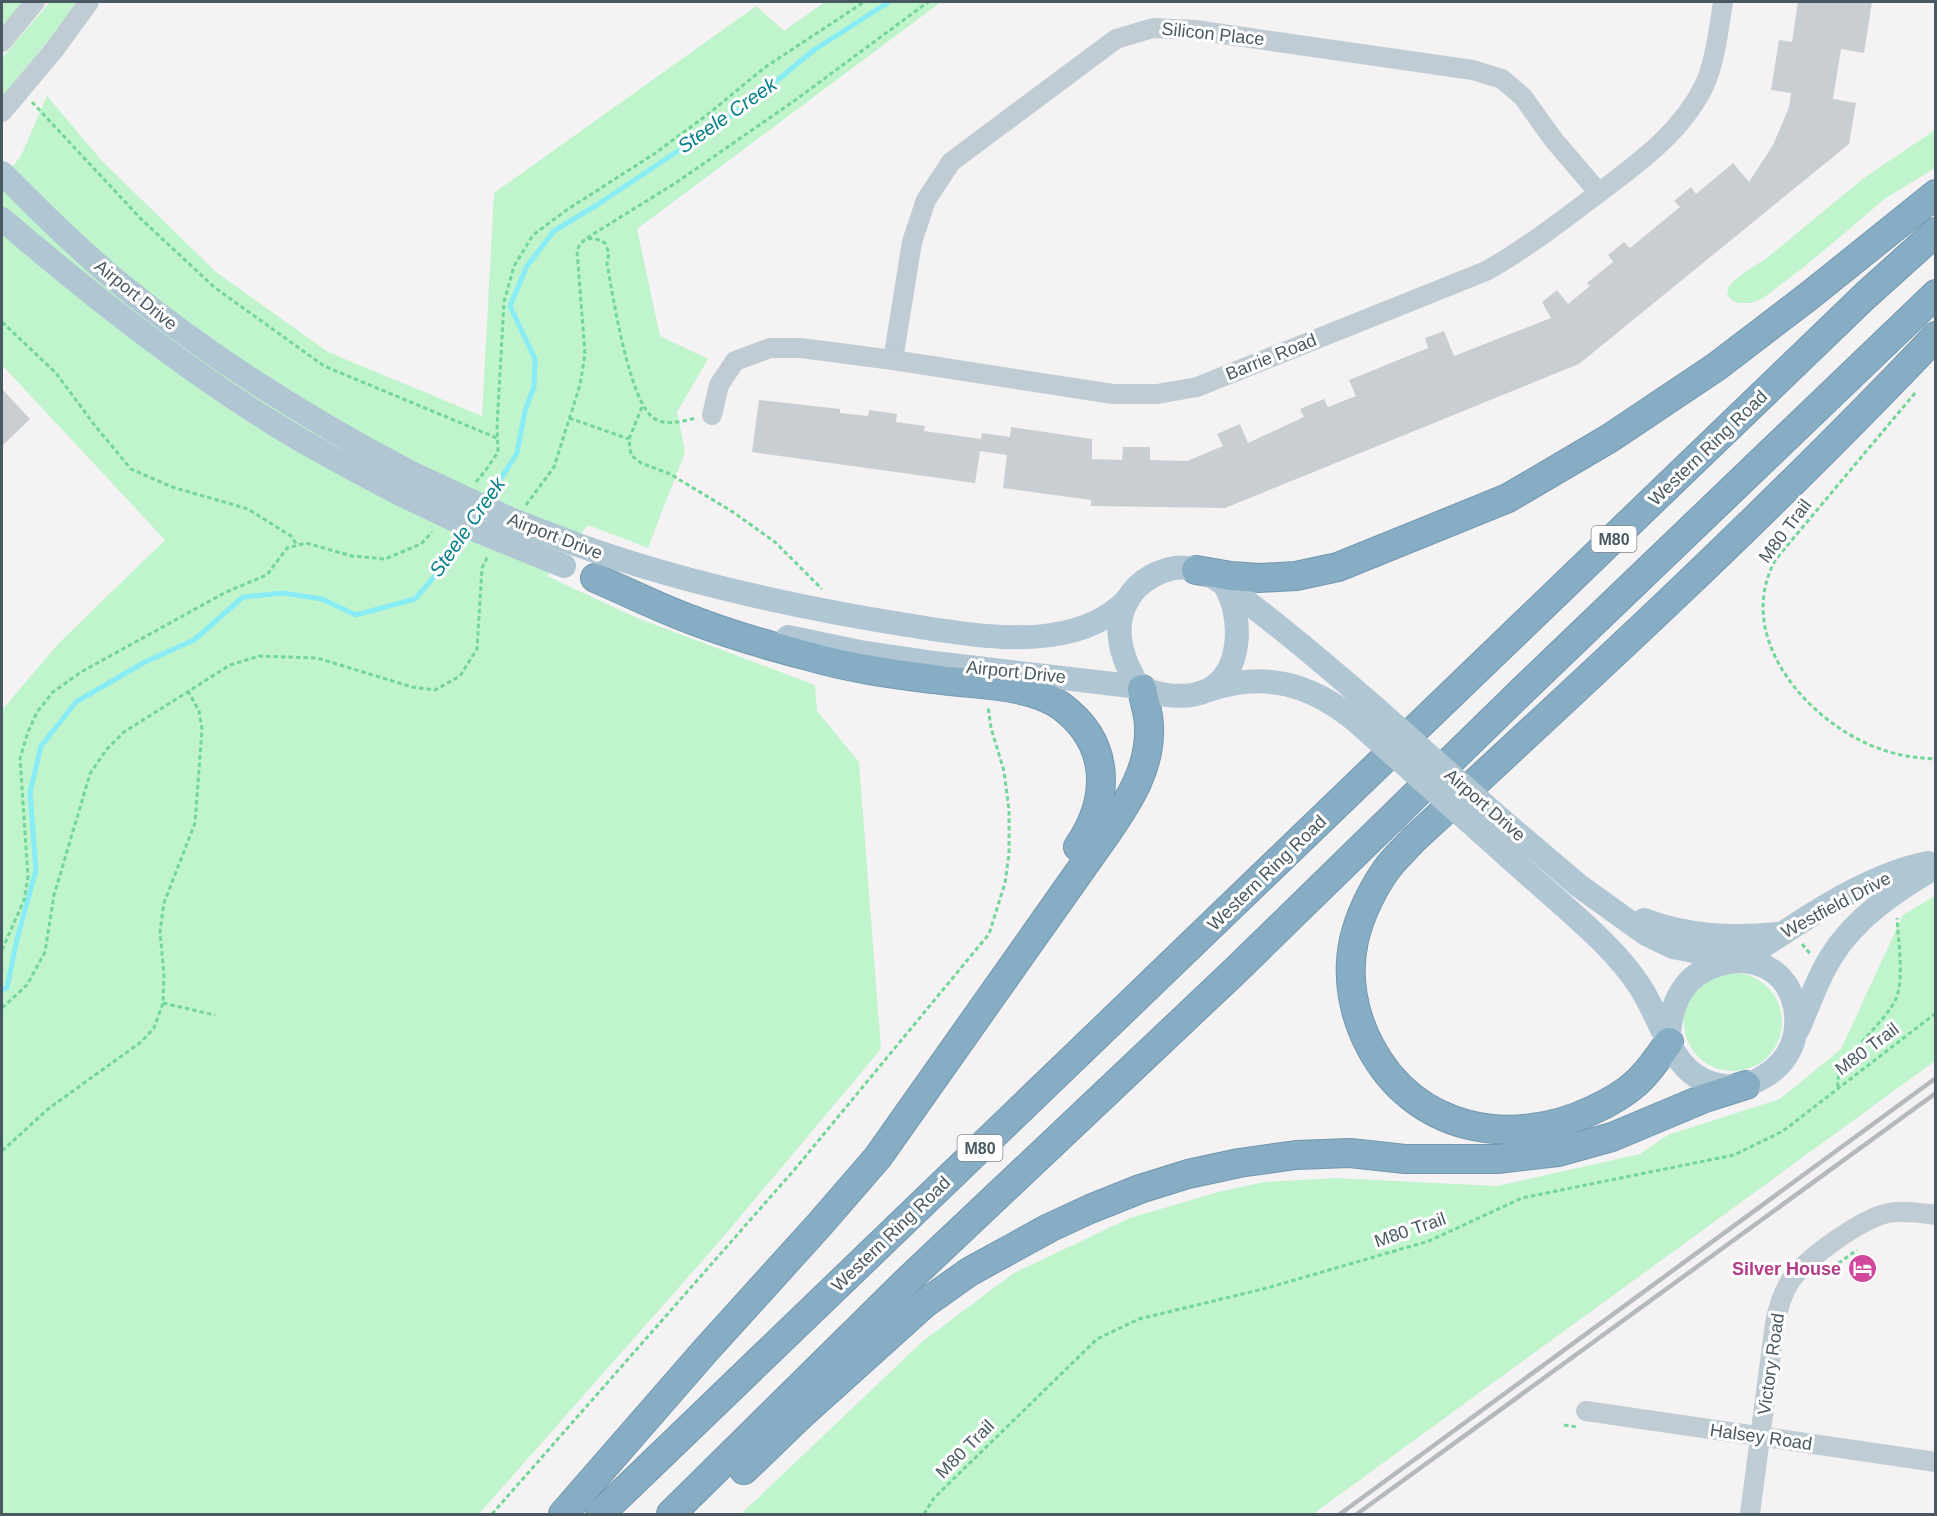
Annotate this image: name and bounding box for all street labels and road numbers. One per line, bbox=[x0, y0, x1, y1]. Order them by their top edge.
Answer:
street label: Silicon Place bbox=[1161, 19, 1265, 49]
street label: Airport Drive bbox=[91, 256, 181, 334]
street label: Barrie Road bbox=[1223, 330, 1319, 384]
street label: Western Ring Road bbox=[1645, 386, 1771, 510]
street label: M80 Trail bbox=[1755, 495, 1815, 567]
street label: Airport Drive bbox=[505, 509, 605, 563]
road number: M80 bbox=[1592, 526, 1636, 552]
street label: Airport Drive bbox=[965, 657, 1067, 687]
street label: Airport Drive bbox=[1441, 765, 1529, 845]
street label: Western Ring Road bbox=[1204, 811, 1330, 935]
street label: Westfield Drive bbox=[1778, 868, 1894, 942]
street label: M80 Trail bbox=[1831, 1019, 1903, 1079]
road number: M80 bbox=[958, 1135, 1002, 1161]
street label: Western Ring Road bbox=[828, 1172, 954, 1296]
street label: M80 Trail bbox=[1372, 1208, 1448, 1252]
street label: Victory Road bbox=[1754, 1312, 1788, 1416]
street label: M80 Trail bbox=[932, 1416, 998, 1482]
street label: Halsey Road bbox=[1709, 1420, 1813, 1454]

